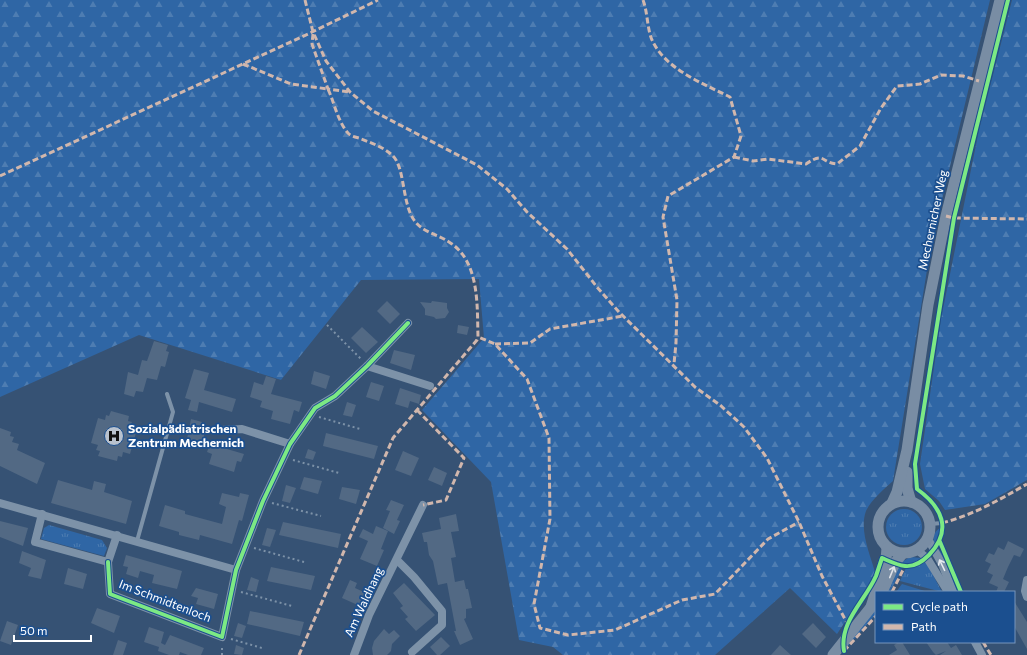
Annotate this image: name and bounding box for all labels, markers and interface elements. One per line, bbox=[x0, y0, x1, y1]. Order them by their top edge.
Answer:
street label: Mechernicher Weg bbox=[915, 168, 950, 271]
place label: Sozialpädiatrischen Zentrum Mechernich bbox=[128, 421, 244, 449]
hospital icon: Sozialpädiatrischen Zentrum Mechernich bbox=[103, 425, 125, 447]
one-way arrow bbox=[938, 559, 945, 571]
street label: Am Waldhang bbox=[341, 564, 386, 639]
one-way arrow bbox=[888, 567, 896, 579]
street label: Im Schmidtenloch bbox=[117, 576, 213, 624]
legend bbox=[875, 591, 1015, 643]
text: Cycle path bbox=[911, 599, 968, 613]
scale bar bbox=[14, 617, 91, 643]
text: Path bbox=[911, 619, 937, 633]
text: 50 m bbox=[20, 623, 48, 637]

